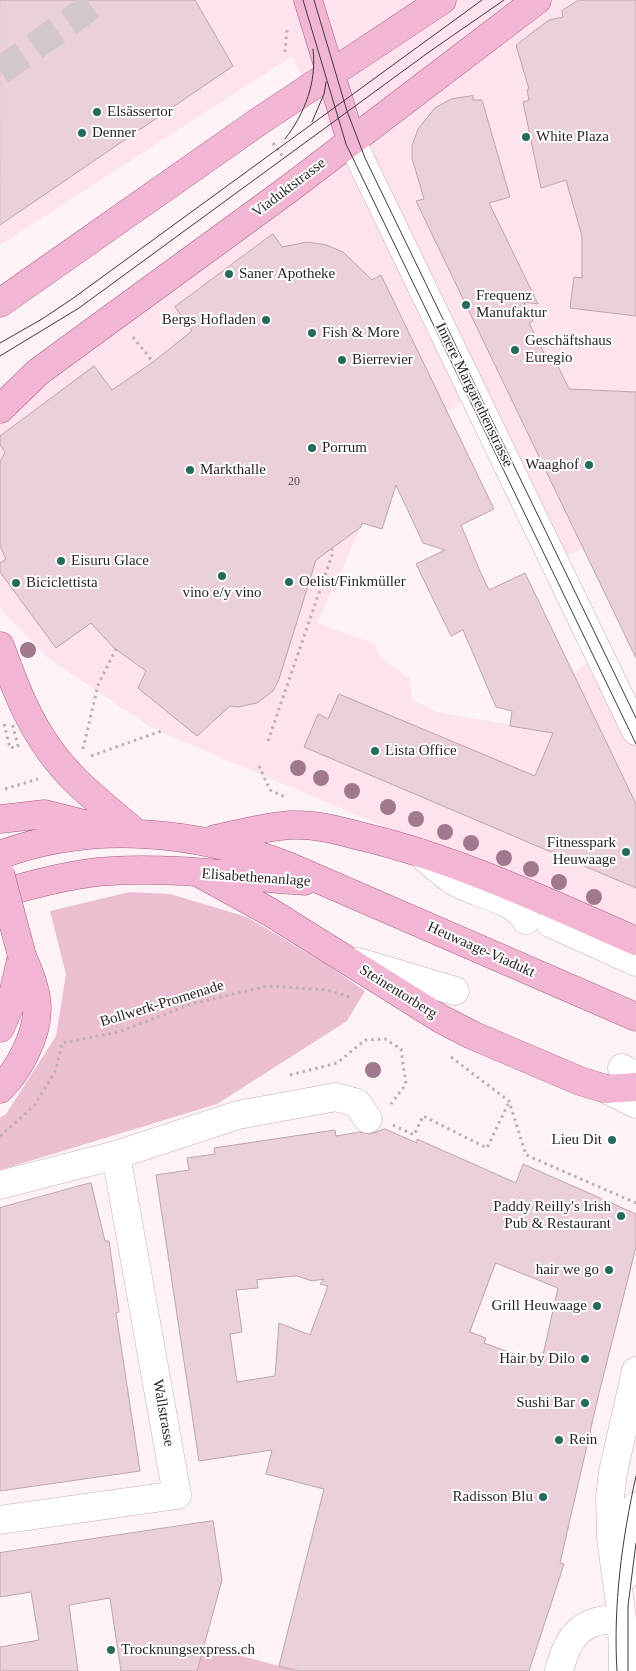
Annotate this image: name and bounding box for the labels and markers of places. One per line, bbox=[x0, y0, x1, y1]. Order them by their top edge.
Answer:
place label: Elsässertor bbox=[107, 103, 173, 121]
marker: Elsässertor bbox=[91, 106, 103, 118]
place label: Denner bbox=[92, 124, 136, 142]
marker: Denner bbox=[76, 127, 88, 139]
place label: White Plaza bbox=[536, 128, 609, 146]
marker: White Plaza bbox=[520, 131, 532, 143]
place label: Saner Apotheke bbox=[239, 265, 335, 283]
marker: Saner Apotheke bbox=[223, 268, 235, 280]
place label: Frequenz Manufaktur bbox=[476, 287, 547, 322]
marker: Frequenz Manufaktur bbox=[460, 299, 472, 311]
place label: Bergs Hofladen bbox=[162, 311, 256, 329]
marker: Bergs Hofladen bbox=[260, 314, 272, 326]
place label: Fish & More bbox=[322, 324, 400, 342]
marker: Fish & More bbox=[306, 327, 318, 339]
place label: Geschäftshaus Euregio bbox=[525, 332, 612, 367]
marker: Geschäftshaus Euregio bbox=[509, 344, 521, 356]
place label: Bierrevier bbox=[352, 351, 413, 369]
marker: Bierrevier bbox=[336, 354, 348, 366]
place label: Porrum bbox=[322, 439, 367, 457]
marker: Porrum bbox=[306, 442, 318, 454]
place label: Waaghof bbox=[525, 456, 579, 474]
marker: Waaghof bbox=[583, 459, 595, 471]
place label: Markthalle bbox=[200, 461, 266, 479]
marker: Markthalle bbox=[184, 464, 196, 476]
place label: Eisuru Glace bbox=[71, 552, 149, 570]
marker: Eisuru Glace bbox=[55, 555, 67, 567]
marker: vino e/y vino bbox=[216, 570, 228, 582]
place label: Oelist/Finkmüller bbox=[299, 573, 406, 591]
place label: Biciclettista bbox=[26, 574, 98, 592]
marker: Oelist/Finkmüller bbox=[283, 576, 295, 588]
marker: Biciclettista bbox=[10, 577, 22, 589]
place label: vino e/y vino bbox=[182, 584, 262, 602]
place label: Lista Office bbox=[385, 742, 457, 760]
marker: Lista Office bbox=[369, 745, 381, 757]
place label: Fitnesspark Heuwaage bbox=[547, 834, 616, 869]
marker: Fitnesspark Heuwaage bbox=[620, 846, 632, 858]
place label: Lieu Dit bbox=[552, 1131, 602, 1149]
marker: Lieu Dit bbox=[606, 1134, 618, 1146]
place label: Paddy Reilly's Irish Pub & Restaurant bbox=[493, 1198, 611, 1233]
marker: Paddy Reilly's Irish Pub & Restaurant bbox=[615, 1210, 627, 1222]
place label: hair we go bbox=[536, 1261, 599, 1279]
marker: hair we go bbox=[603, 1264, 615, 1276]
place label: Grill Heuwaage bbox=[492, 1297, 587, 1315]
marker: Grill Heuwaage bbox=[591, 1300, 603, 1312]
place label: Hair by Dilo bbox=[499, 1350, 575, 1368]
marker: Hair by Dilo bbox=[579, 1353, 591, 1365]
place label: Sushi Bar bbox=[516, 1394, 575, 1412]
marker: Sushi Bar bbox=[579, 1397, 591, 1409]
place label: Rein bbox=[569, 1431, 597, 1449]
marker: Rein bbox=[553, 1434, 565, 1446]
place label: Radisson Blu bbox=[453, 1488, 533, 1506]
marker: Radisson Blu bbox=[537, 1491, 549, 1503]
place label: Trocknungsexpress.ch bbox=[121, 1641, 255, 1659]
marker: Trocknungsexpress.ch bbox=[105, 1644, 117, 1656]

